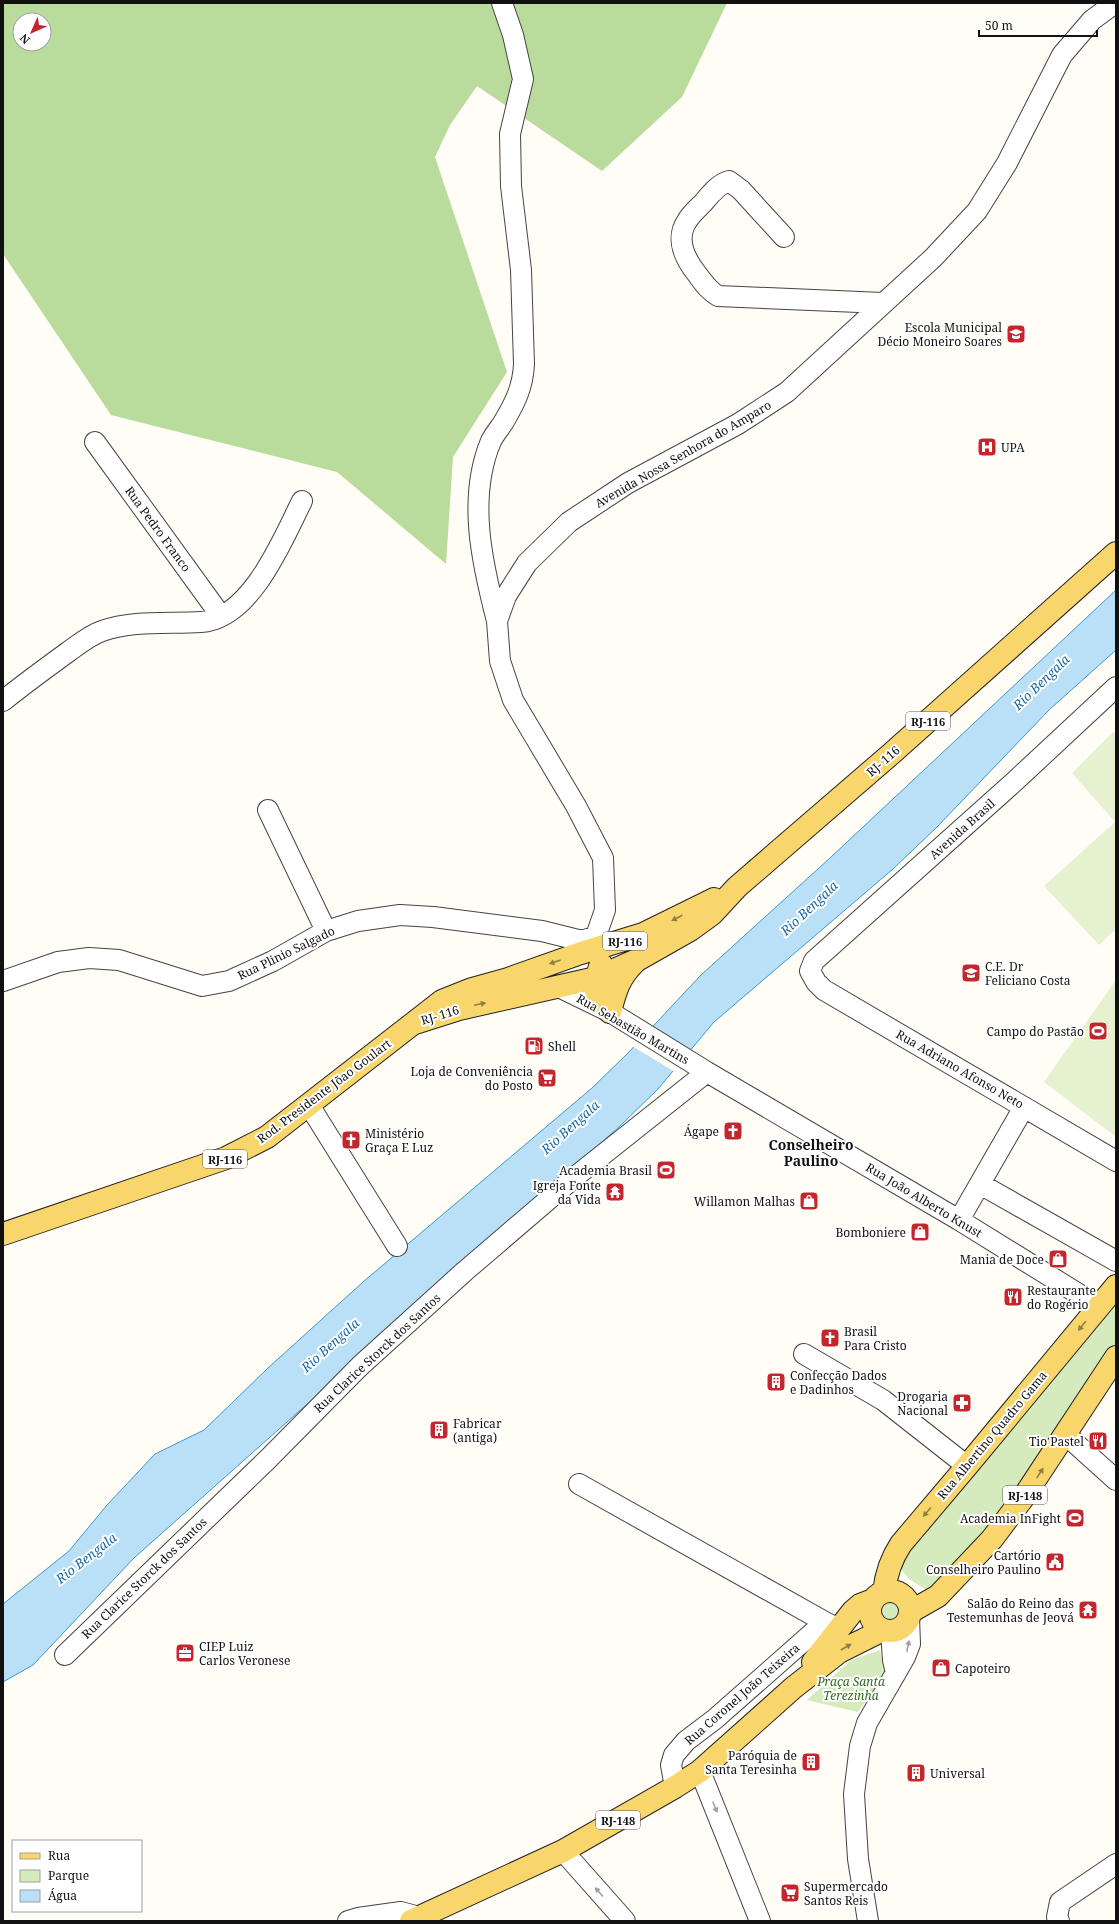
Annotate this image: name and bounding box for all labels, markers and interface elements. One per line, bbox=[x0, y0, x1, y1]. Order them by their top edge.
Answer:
north arrow bbox=[12, 12, 52, 52]
scale bar bbox=[979, 12, 1097, 38]
text: 50 m bbox=[985, 17, 1013, 34]
text: N bbox=[16, 31, 33, 48]
place label: Escola Municipal Décio Moneiro Soares bbox=[877, 319, 1002, 350]
school or university icon: Escola Municipal Décio Moneiro Soares bbox=[1005, 323, 1027, 345]
street label: Avenida Nossa Senhora do Amparo bbox=[592, 396, 774, 512]
hospital icon: UPA bbox=[976, 436, 998, 458]
place label: UPA bbox=[1001, 439, 1025, 456]
street label: Rua Pedro Franco bbox=[121, 483, 195, 575]
water label: Rio Bengala bbox=[1008, 650, 1074, 714]
road number: RJ-116 bbox=[906, 712, 950, 730]
street label: RJ- 116 bbox=[863, 742, 904, 780]
street label: Avenida Brasil bbox=[926, 795, 999, 863]
water label: Rio Bengala bbox=[776, 876, 842, 940]
one-way arrow bbox=[672, 915, 683, 921]
street label: Rua Plinio Salgado bbox=[234, 922, 338, 984]
road number: RJ-116 bbox=[603, 932, 647, 950]
place label: C.E. Dr Feliciano Costa bbox=[985, 958, 1071, 989]
one-way arrow bbox=[549, 959, 561, 965]
school or university icon: C.E. Dr Feliciano Costa bbox=[960, 962, 982, 984]
street label: Rua Sebastião Martins bbox=[573, 990, 693, 1068]
street label: RJ- 116 bbox=[419, 1001, 461, 1029]
one-way arrow bbox=[474, 1001, 486, 1007]
sports icon: Campo do Pastão bbox=[1087, 1020, 1109, 1042]
place label: Campo do Pastão bbox=[986, 1023, 1084, 1040]
street label: Rua Adriano Afonso Neto bbox=[893, 1025, 1027, 1113]
street label: Rod. Presidente Jõao Goulart bbox=[254, 1035, 394, 1147]
fuel station icon: Shell bbox=[523, 1035, 545, 1057]
place label: Shell bbox=[548, 1038, 576, 1055]
place label: Loja de Conveniência do Posto bbox=[411, 1063, 533, 1094]
supermarket icon: Loja de Conveniência do Posto bbox=[536, 1067, 558, 1089]
water label: Rio Bengala bbox=[536, 1096, 603, 1159]
church icon: Ágape bbox=[722, 1120, 744, 1142]
place label: Ágape bbox=[684, 1123, 719, 1140]
place label: Ministério Graça E Luz bbox=[365, 1125, 433, 1156]
church icon: Ministério Graça E Luz bbox=[340, 1129, 362, 1151]
district label: Conselheiro Paulino bbox=[768, 1135, 854, 1170]
road number: RJ-116 bbox=[203, 1150, 247, 1168]
sports icon: Academia Brasil bbox=[655, 1159, 677, 1181]
street label: Rua João Alberto Knust bbox=[863, 1159, 985, 1241]
place label: Academia Brasil bbox=[559, 1162, 652, 1179]
place label: Igreja Fonte da Vida bbox=[533, 1177, 601, 1208]
temple icon: Igreja Fonte da Vida bbox=[604, 1181, 626, 1203]
shop icon: Willamon Malhas bbox=[798, 1190, 820, 1212]
place label: Willamon Malhas bbox=[694, 1193, 795, 1210]
shop icon: Bomboniere bbox=[909, 1221, 931, 1243]
place label: Bomboniere bbox=[836, 1224, 906, 1241]
shop icon: Mania de Doce bbox=[1047, 1248, 1069, 1270]
place label: Mania de Doce bbox=[960, 1251, 1044, 1268]
place label: Restaurante do Rogério bbox=[1027, 1282, 1096, 1313]
restaurant icon: Restaurante do Rogério bbox=[1002, 1286, 1024, 1308]
street label: Rua Clarice Storck dos Santos bbox=[310, 1290, 444, 1416]
water label: Rio Bengala bbox=[296, 1314, 363, 1377]
one-way arrow bbox=[1077, 1321, 1086, 1332]
place label: Brasil Para Cristo bbox=[844, 1323, 907, 1354]
church icon: Brasil Para Cristo bbox=[819, 1327, 841, 1349]
place label: Confecção Dados e Dadinhos bbox=[790, 1367, 887, 1398]
street label: Rua Albertino Quadro Gama bbox=[933, 1367, 1051, 1503]
building icon: Confecção Dados e Dadinhos bbox=[765, 1371, 787, 1393]
place label: Drogaria Nacional bbox=[897, 1388, 948, 1419]
pharmacy icon: Drogaria Nacional bbox=[951, 1392, 973, 1414]
place label: Fabricar (antiga) bbox=[453, 1415, 502, 1446]
building icon: Fabricar (antiga) bbox=[428, 1419, 450, 1441]
restaurant icon: Tio Pastel bbox=[1087, 1430, 1109, 1452]
place label: Tio Pastel bbox=[1029, 1433, 1084, 1450]
one-way arrow bbox=[1036, 1468, 1044, 1478]
road number: RJ-148 bbox=[1003, 1486, 1047, 1504]
one-way arrow bbox=[923, 1507, 932, 1518]
sports icon: Academia InFight bbox=[1064, 1507, 1086, 1529]
place label: Academia InFight bbox=[960, 1510, 1061, 1527]
street label: Rua Clarice Storck dos Santos bbox=[78, 1514, 210, 1642]
water label: Rio Bengala bbox=[51, 1528, 120, 1588]
place label: Cartório Conselheiro Paulino bbox=[926, 1547, 1041, 1578]
public building icon: Cartório Conselheiro Paulino bbox=[1044, 1551, 1066, 1573]
place label: Salão do Reino das Testemunhas de Jeová bbox=[947, 1595, 1074, 1626]
temple icon: Salão do Reino das Testemunhas de Jeová bbox=[1077, 1599, 1099, 1621]
place label: CIEP Luiz Carlos Veronese bbox=[199, 1638, 290, 1669]
street label: Rua Coronel João Teixeira bbox=[681, 1639, 803, 1749]
one-way arrow bbox=[905, 1640, 911, 1653]
office icon: CIEP Luiz Carlos Veronese bbox=[174, 1642, 196, 1664]
one-way arrow bbox=[840, 1644, 852, 1651]
shop icon: Capoteiro bbox=[930, 1657, 952, 1679]
place label: Capoteiro bbox=[955, 1660, 1011, 1677]
park label: Praça Santa Terezinha bbox=[816, 1673, 885, 1704]
place label: Paróquia de Santa Teresinha bbox=[705, 1747, 797, 1778]
building icon: Paróquia de Santa Teresinha bbox=[800, 1751, 822, 1773]
building icon: Universal bbox=[905, 1762, 927, 1784]
place label: Universal bbox=[930, 1765, 985, 1782]
one-way arrow bbox=[712, 1802, 718, 1814]
road number: RJ-148 bbox=[596, 1811, 640, 1829]
legend bbox=[12, 1840, 142, 1912]
text: Rua bbox=[48, 1847, 70, 1864]
text: Parque bbox=[48, 1867, 89, 1884]
place label: Supermercado Santos Reis bbox=[804, 1878, 888, 1909]
supermarket icon: Supermercado Santos Reis bbox=[779, 1882, 801, 1904]
text: Água bbox=[48, 1887, 77, 1904]
one-way arrow bbox=[595, 1887, 604, 1896]

